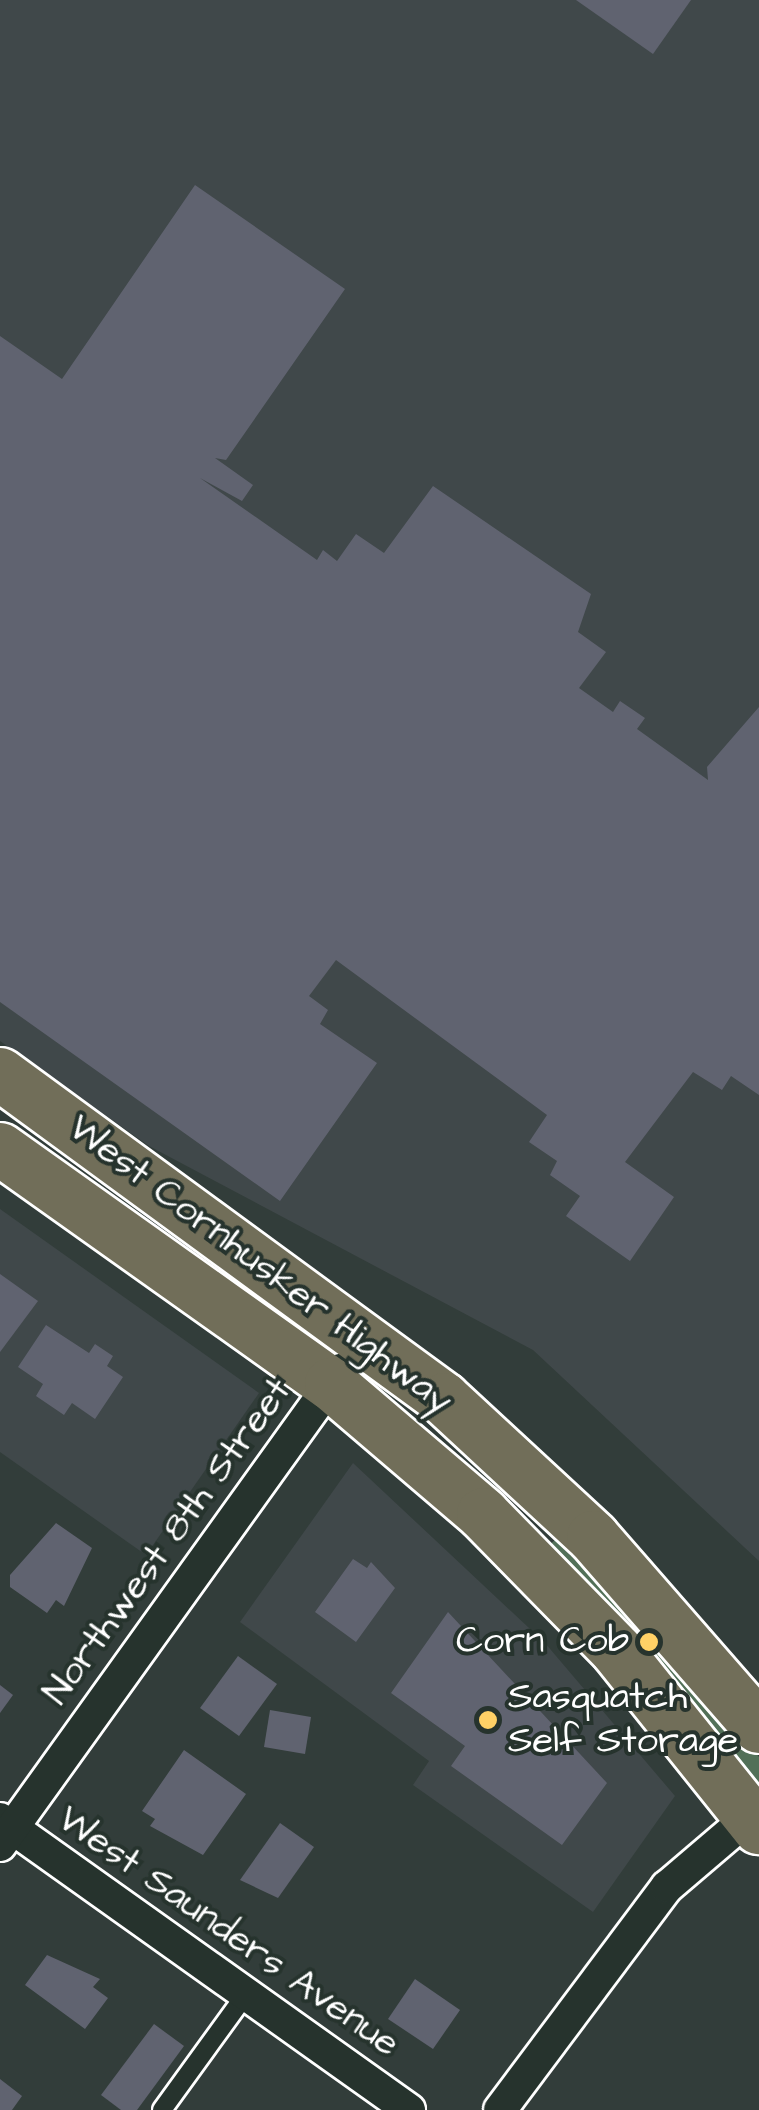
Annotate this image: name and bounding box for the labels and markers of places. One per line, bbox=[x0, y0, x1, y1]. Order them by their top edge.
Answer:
place label: Corn Cob bbox=[456, 1619, 629, 1665]
marker: Corn Cob bbox=[638, 1631, 660, 1653]
place label: Sasquatch Self Storage bbox=[508, 1675, 738, 1765]
marker: Sasquatch Self Storage bbox=[477, 1709, 499, 1731]

